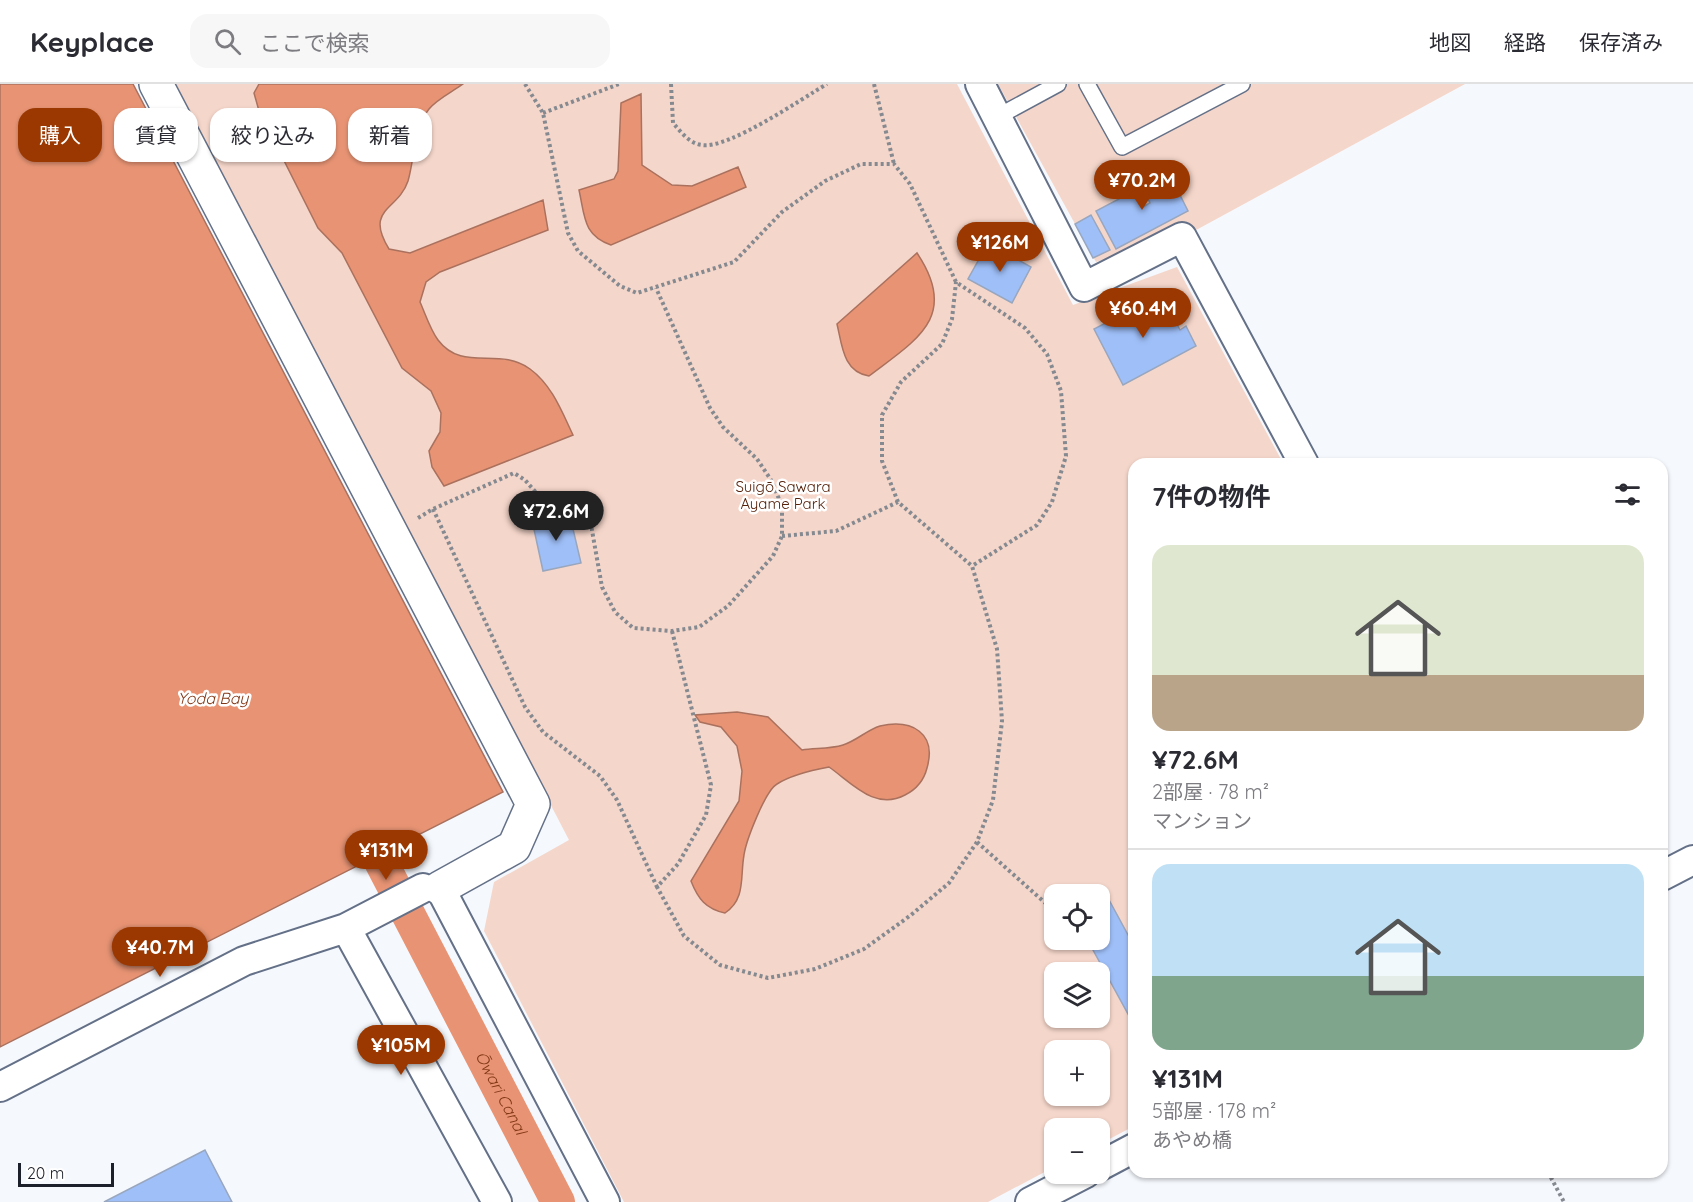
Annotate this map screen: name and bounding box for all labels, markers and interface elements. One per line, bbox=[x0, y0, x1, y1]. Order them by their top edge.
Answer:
search box bbox=[190, 14, 610, 68]
text: Keyplace bbox=[30, 24, 154, 59]
icon: search bbox=[211, 25, 244, 58]
text: ここで検索 bbox=[259, 29, 369, 57]
text: 地図 bbox=[1429, 29, 1471, 55]
text: 経路 bbox=[1504, 29, 1546, 55]
text: 保存済み bbox=[1579, 29, 1663, 55]
chip: 購入 bbox=[18, 108, 102, 162]
chip: 賃貸 bbox=[114, 108, 198, 162]
chip: 絞り込み bbox=[210, 108, 336, 162]
chip: 新着 bbox=[348, 108, 432, 162]
pin: ¥70.2M bbox=[1093, 160, 1191, 211]
text: ¥70.2M bbox=[1108, 167, 1176, 192]
pin: ¥126M bbox=[958, 222, 1042, 273]
text: ¥126M bbox=[971, 229, 1029, 254]
pin: ¥60.4M bbox=[1094, 288, 1192, 339]
text: ¥60.4M bbox=[1109, 295, 1177, 320]
park label: Suigō Sawara Ayame Park bbox=[735, 477, 831, 513]
icon: filters bbox=[1611, 478, 1644, 511]
text: 7件の物件 bbox=[1152, 480, 1270, 513]
pin: ¥72.6M bbox=[507, 491, 605, 542]
text: ¥72.6M bbox=[523, 498, 589, 523]
icon: home bbox=[1344, 584, 1452, 692]
water label: Yoda Bay bbox=[178, 688, 249, 708]
text: ¥72.6M bbox=[1152, 743, 1239, 776]
text: 2部屋 · 78 m² bbox=[1152, 779, 1269, 804]
text: マンション bbox=[1152, 808, 1252, 833]
pin: ¥131M bbox=[344, 830, 428, 881]
text: ¥131M bbox=[359, 837, 413, 862]
map controls bbox=[1044, 884, 1110, 1184]
button: locate bbox=[1044, 884, 1110, 950]
icon: home bbox=[1344, 903, 1452, 1011]
pin: ¥40.7M bbox=[111, 927, 209, 978]
text: ¥40.7M bbox=[126, 934, 194, 959]
button: layers bbox=[1044, 962, 1110, 1028]
pin: ¥105M bbox=[359, 1025, 443, 1076]
text: ¥105M bbox=[371, 1032, 431, 1057]
button: + bbox=[1044, 1040, 1110, 1106]
water label: Ōwari Canal bbox=[471, 1048, 532, 1140]
text: ¥131M bbox=[1152, 1062, 1223, 1095]
text: 5部屋 · 178 m² bbox=[1152, 1098, 1276, 1123]
button: − bbox=[1044, 1118, 1110, 1184]
text: あやめ橋 bbox=[1152, 1127, 1232, 1152]
scale bar bbox=[18, 1160, 114, 1188]
text: 20 m bbox=[27, 1163, 64, 1183]

